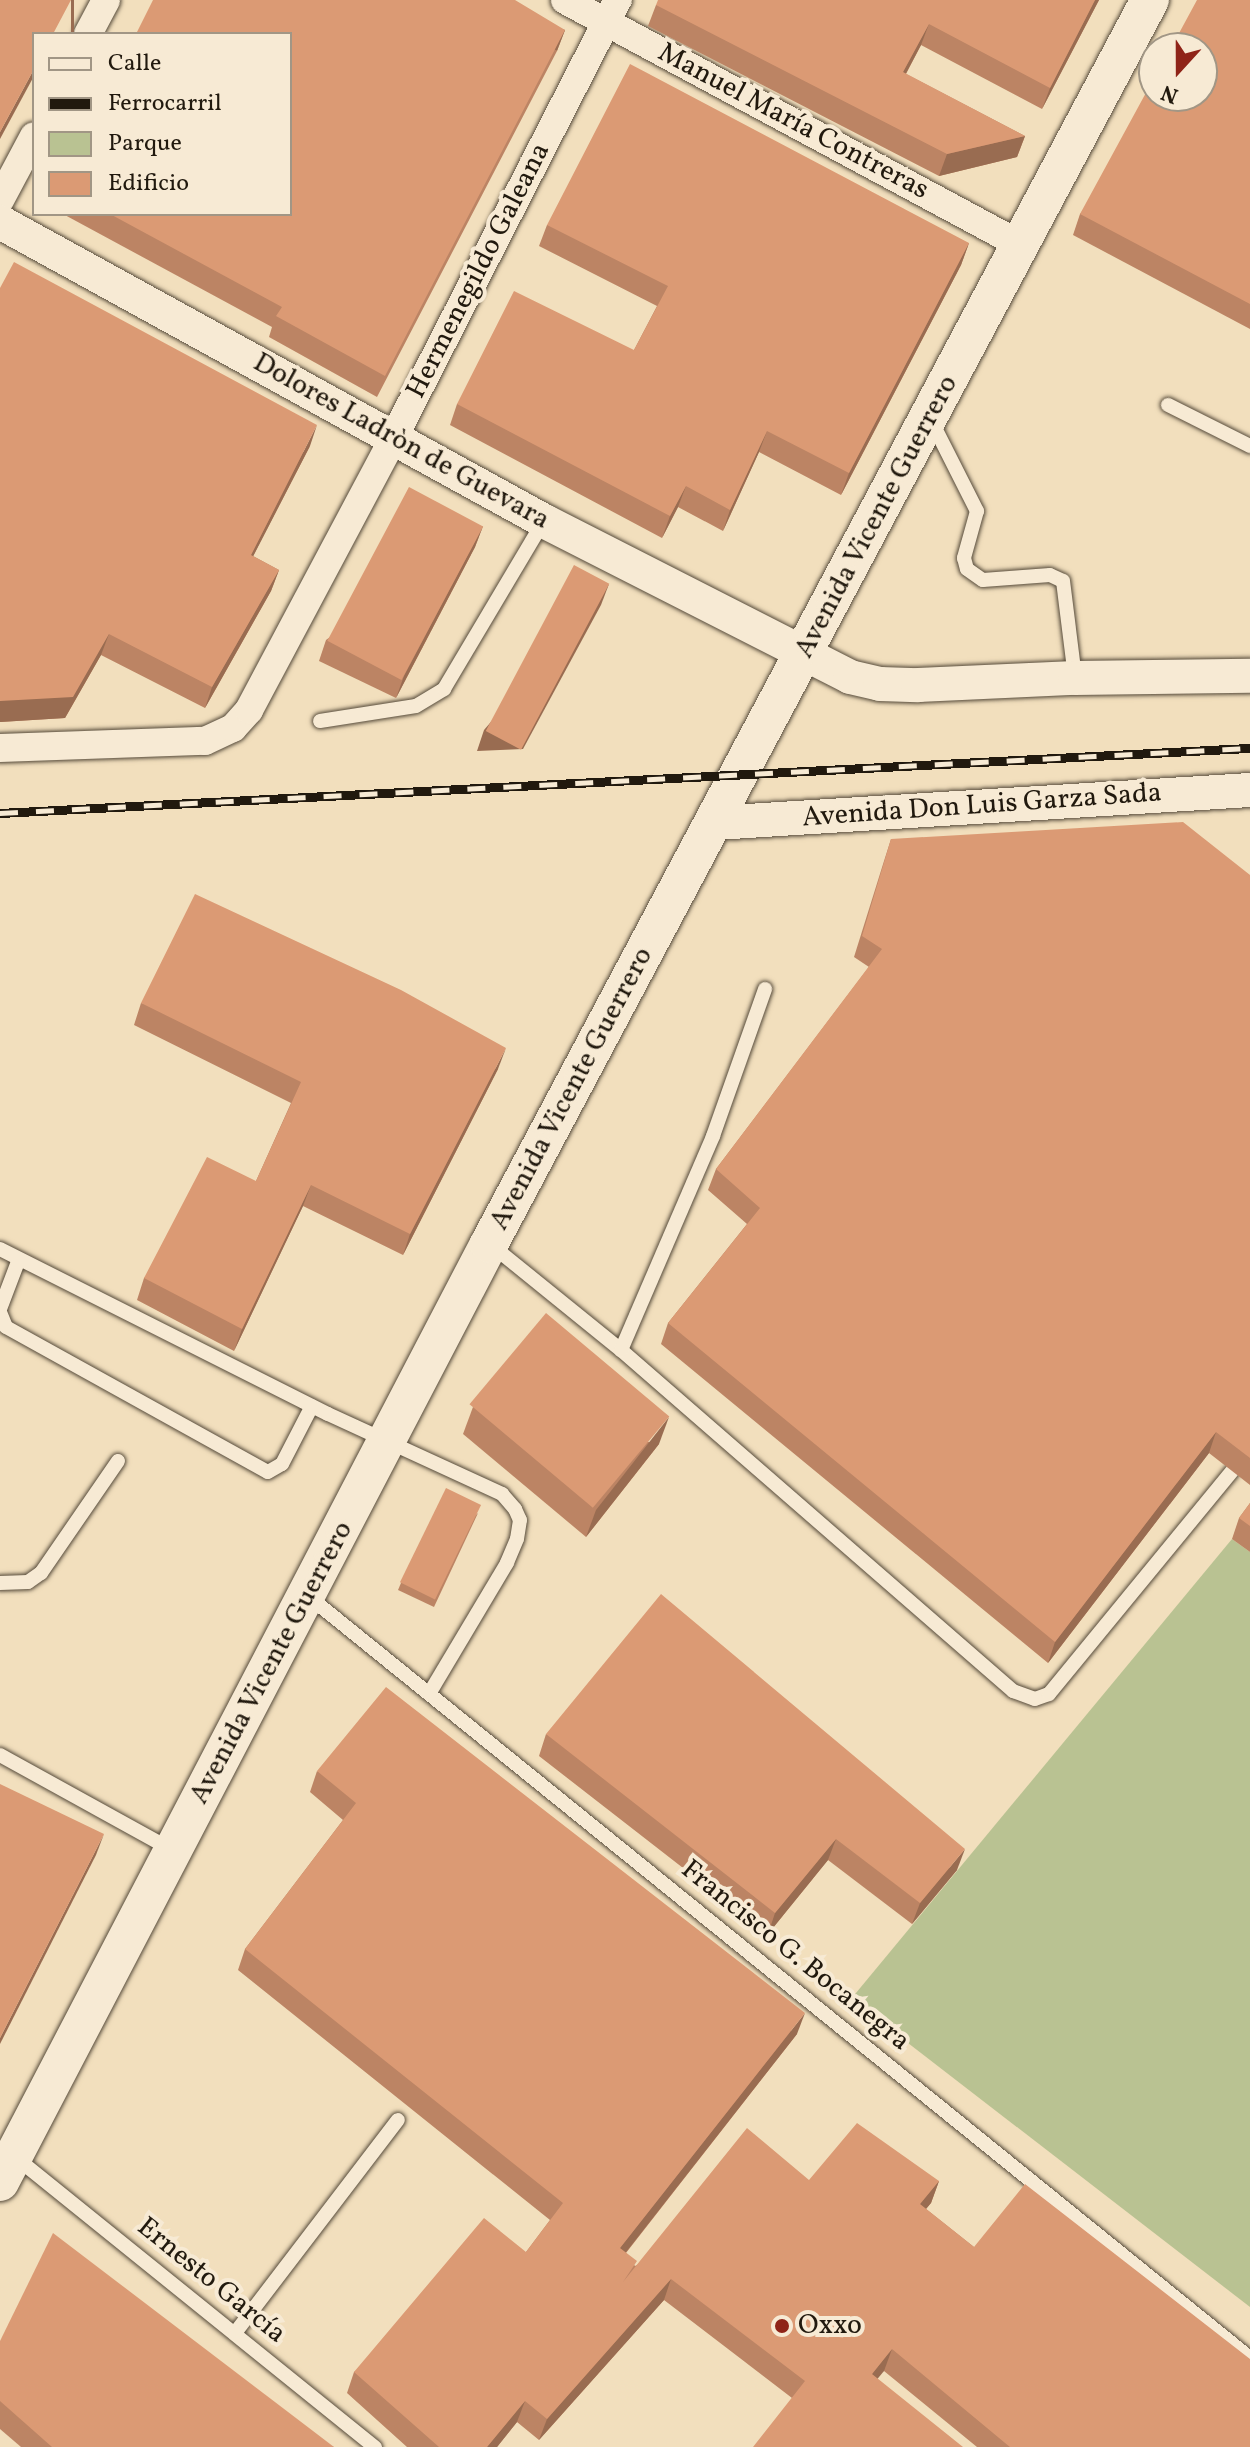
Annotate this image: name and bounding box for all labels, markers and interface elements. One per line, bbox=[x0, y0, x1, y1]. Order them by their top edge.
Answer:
legend bbox=[32, 32, 292, 216]
north arrow bbox=[1138, 32, 1218, 112]
street label: Manuel María Contreras bbox=[652, 36, 934, 208]
text: Calle bbox=[108, 47, 161, 81]
text: N bbox=[1157, 76, 1183, 110]
text: Ferrocarril bbox=[108, 87, 222, 121]
text: Parque bbox=[108, 127, 182, 161]
street label: Hermenegildo Galeana bbox=[400, 138, 558, 404]
text: Edificio bbox=[108, 167, 189, 201]
street label: Dolores Ladròn de Guevara bbox=[247, 346, 555, 538]
street label: Avenida Vicente Guerrero bbox=[788, 369, 966, 665]
street label: Avenida Don Luis Garza Sada bbox=[801, 777, 1163, 835]
street label: Avenida Vicente Guerrero bbox=[483, 941, 661, 1237]
street label: Avenida Vicente Guerrero bbox=[183, 1515, 361, 1811]
street label: Francisco G. Bocanegra bbox=[674, 1853, 916, 2059]
street label: Ernesto García bbox=[130, 2211, 292, 2351]
place label: Oxxo bbox=[798, 2309, 862, 2343]
marker: Oxxo bbox=[773, 2317, 791, 2335]

